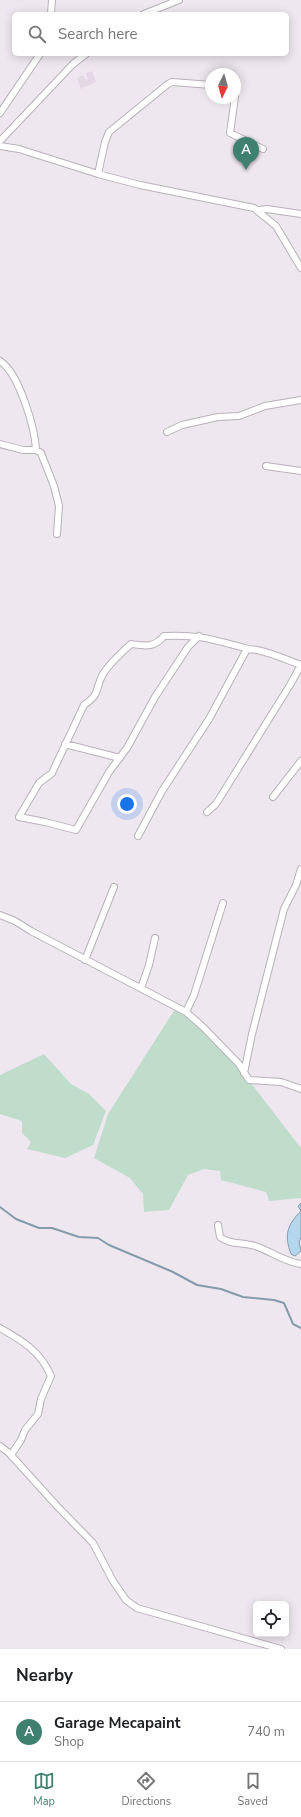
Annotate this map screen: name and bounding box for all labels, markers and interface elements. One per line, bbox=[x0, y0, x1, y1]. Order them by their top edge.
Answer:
search box bbox=[12, 12, 289, 56]
icon: search bbox=[26, 23, 48, 45]
text: Search here bbox=[58, 24, 138, 44]
north arrow bbox=[205, 68, 241, 104]
pin: A bbox=[233, 137, 259, 170]
your location bbox=[117, 794, 137, 814]
map controls bbox=[253, 1601, 289, 1637]
button: locate bbox=[253, 1601, 289, 1637]
text: Nearby bbox=[16, 1664, 73, 1687]
text: Garage Mecapaint bbox=[54, 1713, 180, 1733]
text: A bbox=[24, 1723, 34, 1741]
text: 740 m bbox=[247, 1723, 285, 1741]
text: Shop bbox=[54, 1733, 84, 1751]
tab: Map bbox=[33, 1770, 55, 1809]
tab: Directions bbox=[121, 1770, 171, 1809]
tab: Saved bbox=[237, 1770, 268, 1809]

